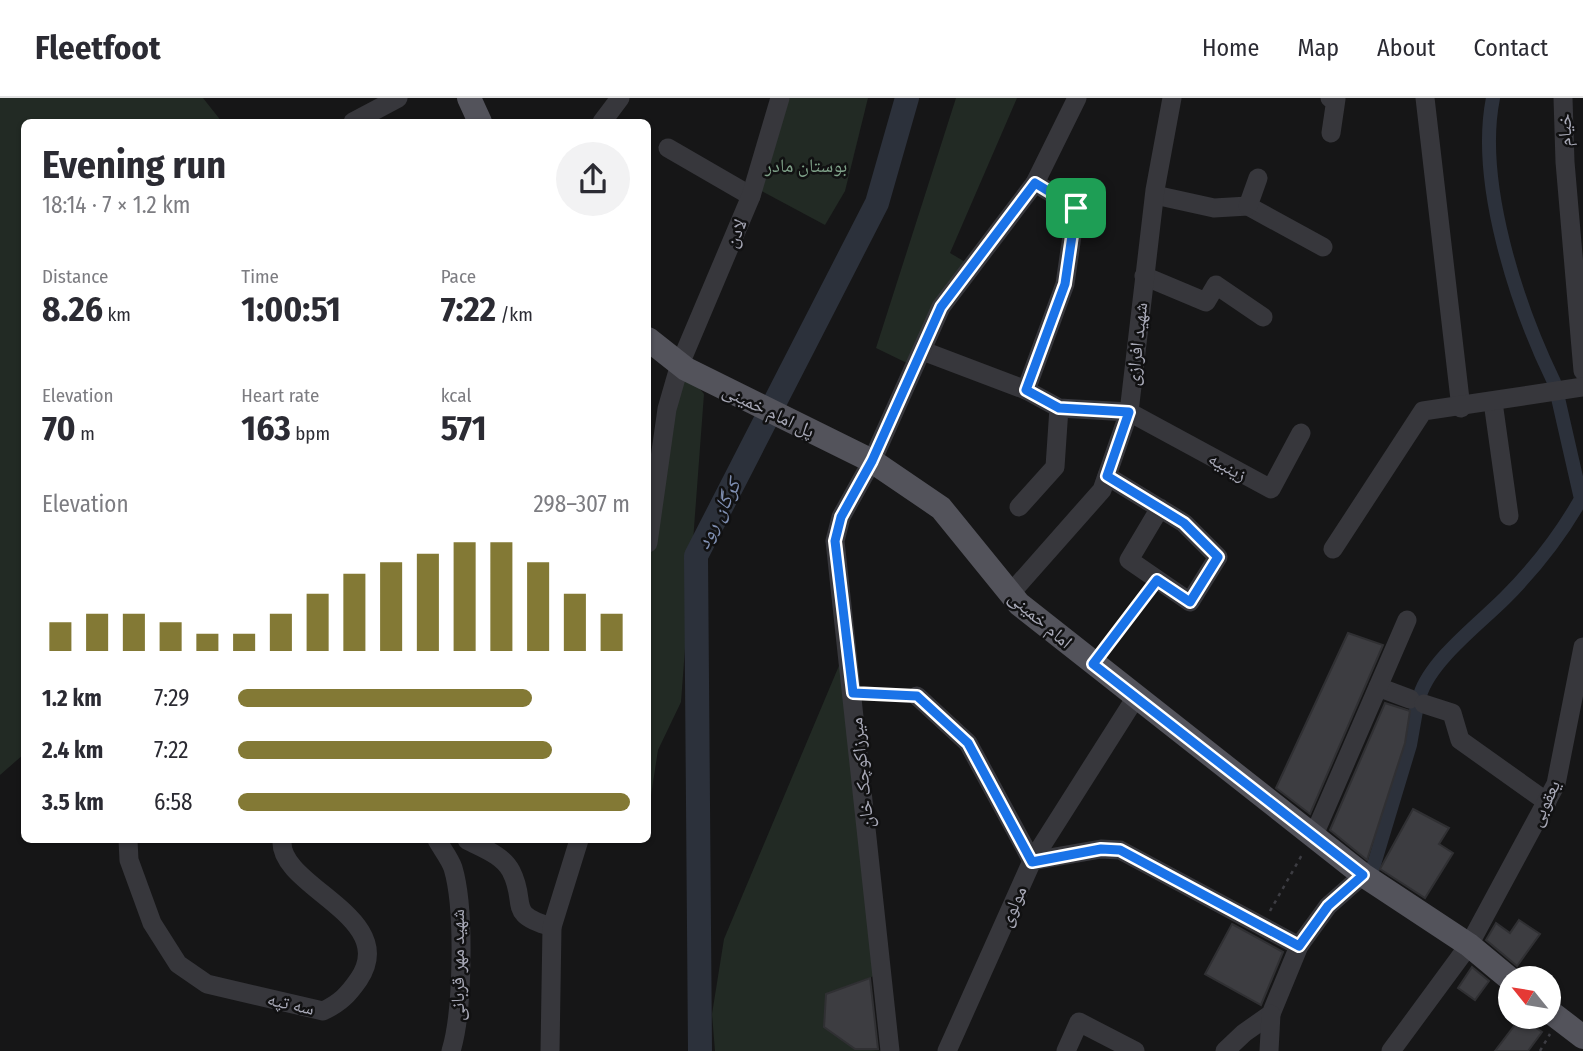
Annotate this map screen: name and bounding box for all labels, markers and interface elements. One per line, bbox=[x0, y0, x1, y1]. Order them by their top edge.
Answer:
text: Fleetfoot bbox=[35, 28, 161, 68]
text: Home bbox=[1202, 34, 1259, 62]
text: Map bbox=[1297, 34, 1339, 62]
text: About bbox=[1377, 34, 1435, 62]
text: Contact bbox=[1473, 34, 1548, 62]
street label: خیام bbox=[1553, 113, 1578, 147]
text: Evening run bbox=[42, 142, 226, 188]
button: share bbox=[556, 142, 630, 216]
park label: بوستان مادر bbox=[764, 154, 847, 177]
pin bbox=[1046, 178, 1106, 238]
icon: arrive bbox=[1057, 189, 1095, 227]
text: 18:14 · 7 × 1.2 km bbox=[42, 191, 191, 219]
street label: لادن bbox=[719, 215, 752, 251]
text: Distance bbox=[42, 265, 109, 288]
text: Time bbox=[241, 265, 279, 288]
text: Pace bbox=[441, 265, 476, 288]
text: 8.26 bbox=[42, 288, 103, 330]
text: 1:00:51 bbox=[241, 288, 341, 330]
text: 7:22 bbox=[441, 288, 496, 330]
street label: شهید افرازی bbox=[1121, 301, 1152, 387]
text: km bbox=[103, 303, 131, 326]
text: /km bbox=[496, 303, 533, 326]
street label: پل امام خمینی bbox=[718, 378, 818, 444]
text: Elevation bbox=[42, 384, 114, 407]
text: Heart rate bbox=[241, 384, 319, 407]
text: kcal bbox=[441, 384, 471, 407]
text: 70 bbox=[42, 407, 76, 449]
text: 163 bbox=[241, 407, 291, 449]
text: 571 bbox=[441, 407, 487, 449]
text: m bbox=[76, 422, 95, 445]
text: bpm bbox=[291, 422, 330, 445]
street label: زینبیه bbox=[1205, 447, 1251, 486]
water label: کرگان رود bbox=[689, 472, 748, 553]
text: Elevation bbox=[42, 490, 129, 518]
text: 298–307 m bbox=[533, 490, 630, 518]
street label: امام خمینی bbox=[1003, 585, 1077, 655]
text: 1.2 km bbox=[42, 684, 102, 712]
text: 7:29 bbox=[154, 684, 189, 712]
street label: میرزاکوچک خان bbox=[844, 716, 879, 829]
text: 2.4 km bbox=[42, 736, 103, 764]
text: 7:22 bbox=[154, 736, 188, 764]
street label: یعقوبی bbox=[1524, 776, 1565, 830]
text: 3.5 km bbox=[42, 788, 104, 816]
text: 6:58 bbox=[154, 788, 192, 816]
street label: مولوی bbox=[993, 882, 1032, 930]
street label: شهید مهر قربانی bbox=[446, 909, 469, 1021]
north arrow bbox=[1498, 966, 1561, 1029]
map controls bbox=[1498, 966, 1561, 1029]
street label: سه تپه bbox=[265, 987, 317, 1020]

